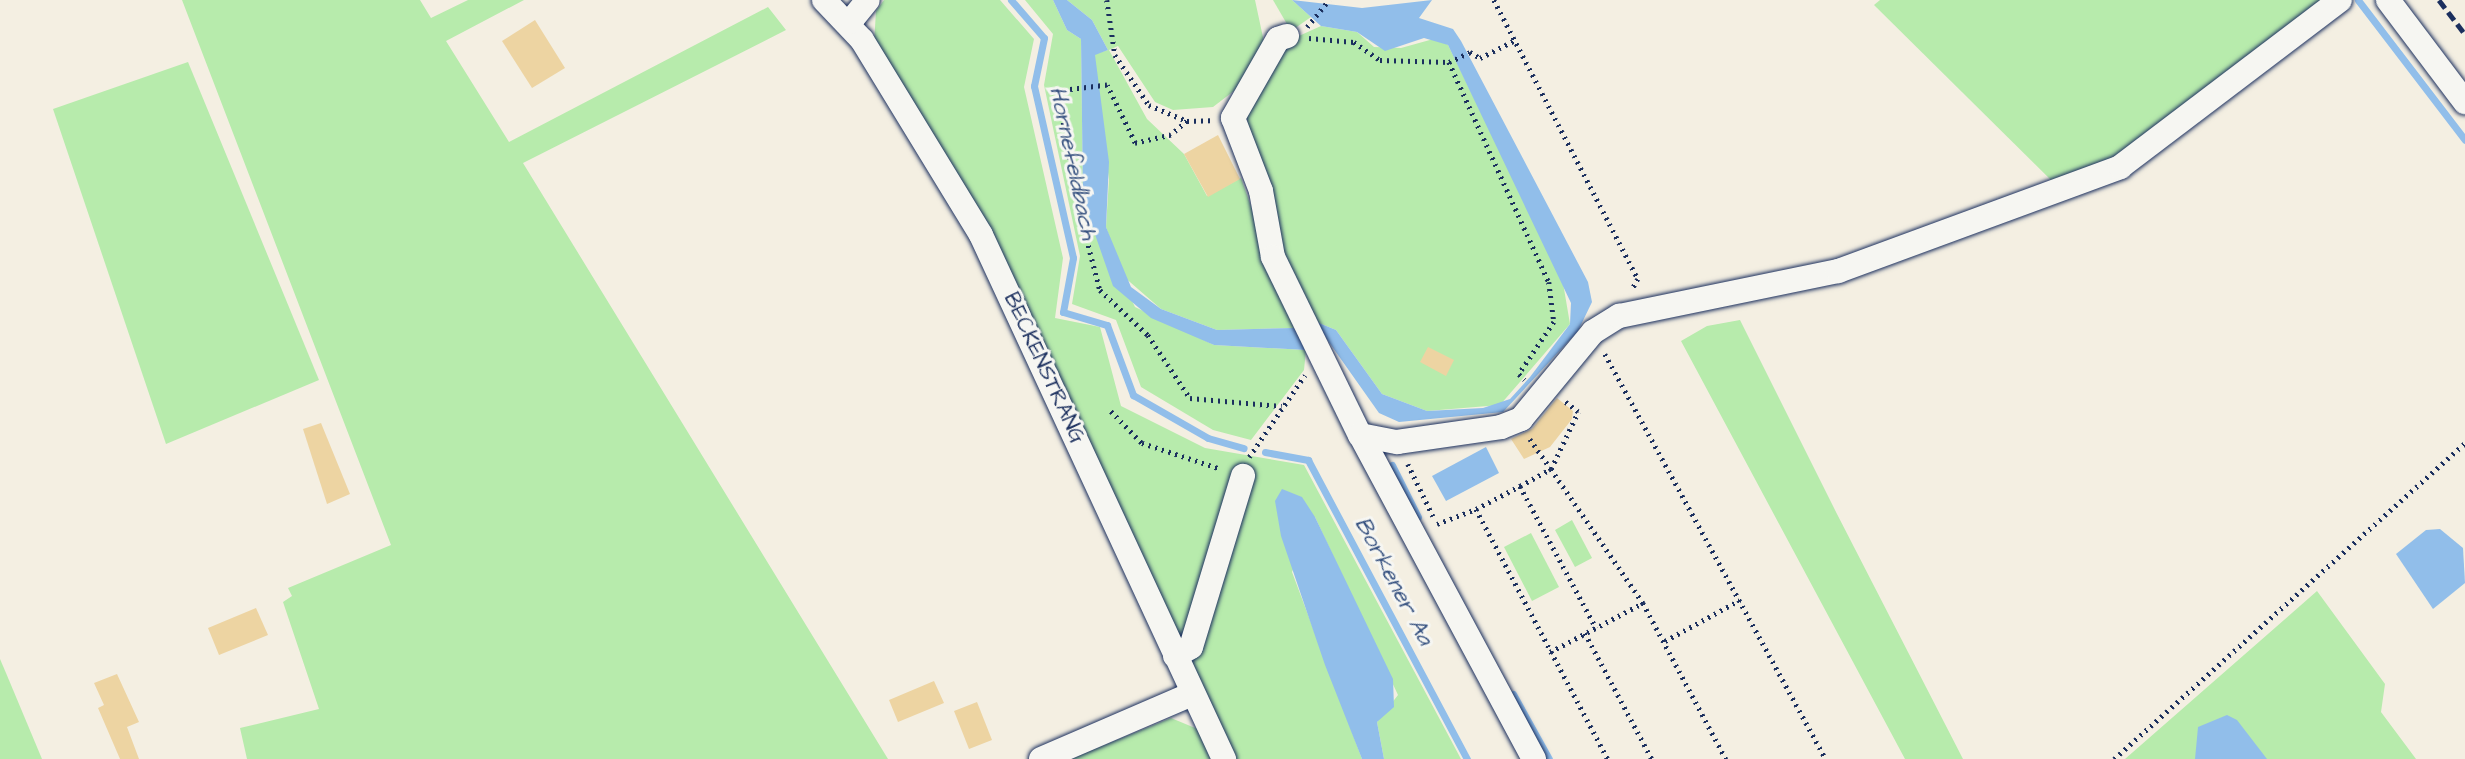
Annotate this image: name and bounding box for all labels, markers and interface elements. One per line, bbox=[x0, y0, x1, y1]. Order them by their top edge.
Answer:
water label: Hornefeldbach bbox=[1043, 84, 1103, 242]
street label: BECKENSTRANG bbox=[998, 289, 1090, 447]
water label: Borkener Aa bbox=[1349, 512, 1439, 650]

